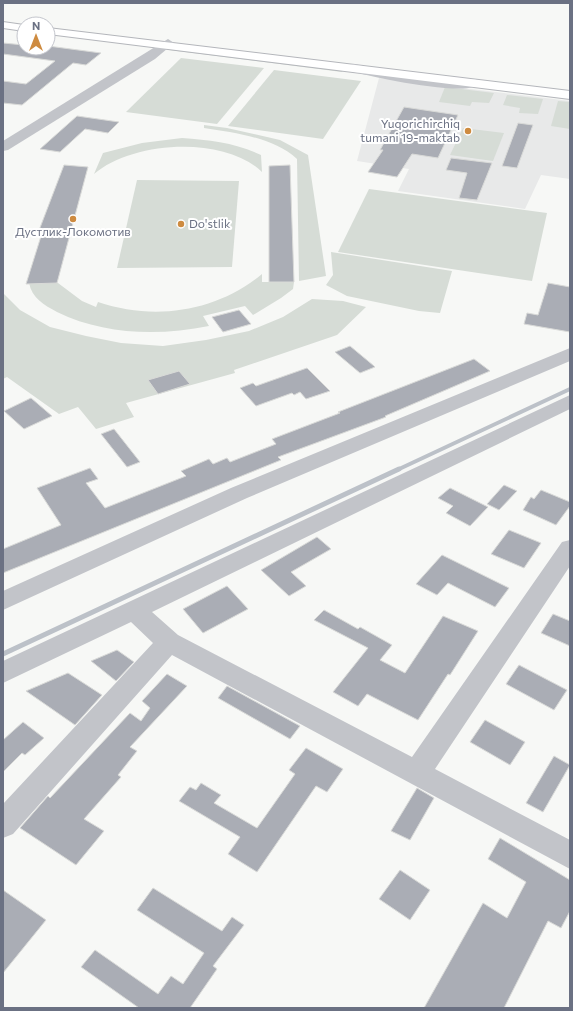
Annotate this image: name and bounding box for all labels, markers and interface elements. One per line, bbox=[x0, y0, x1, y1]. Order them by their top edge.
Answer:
north arrow bbox=[16, 16, 56, 56]
text: N bbox=[32, 19, 40, 32]
place label: Yuqorichirchiq tumani 19-maktab bbox=[360, 116, 460, 144]
marker: Yuqorichirchiq tumani 19-maktab bbox=[463, 126, 473, 136]
marker: Дустлик-Локомотив bbox=[68, 214, 78, 224]
place label: Do'stlik bbox=[189, 216, 231, 230]
marker: Do'stlik bbox=[176, 219, 186, 229]
place label: Дустлик-Локомотив bbox=[15, 224, 131, 238]

